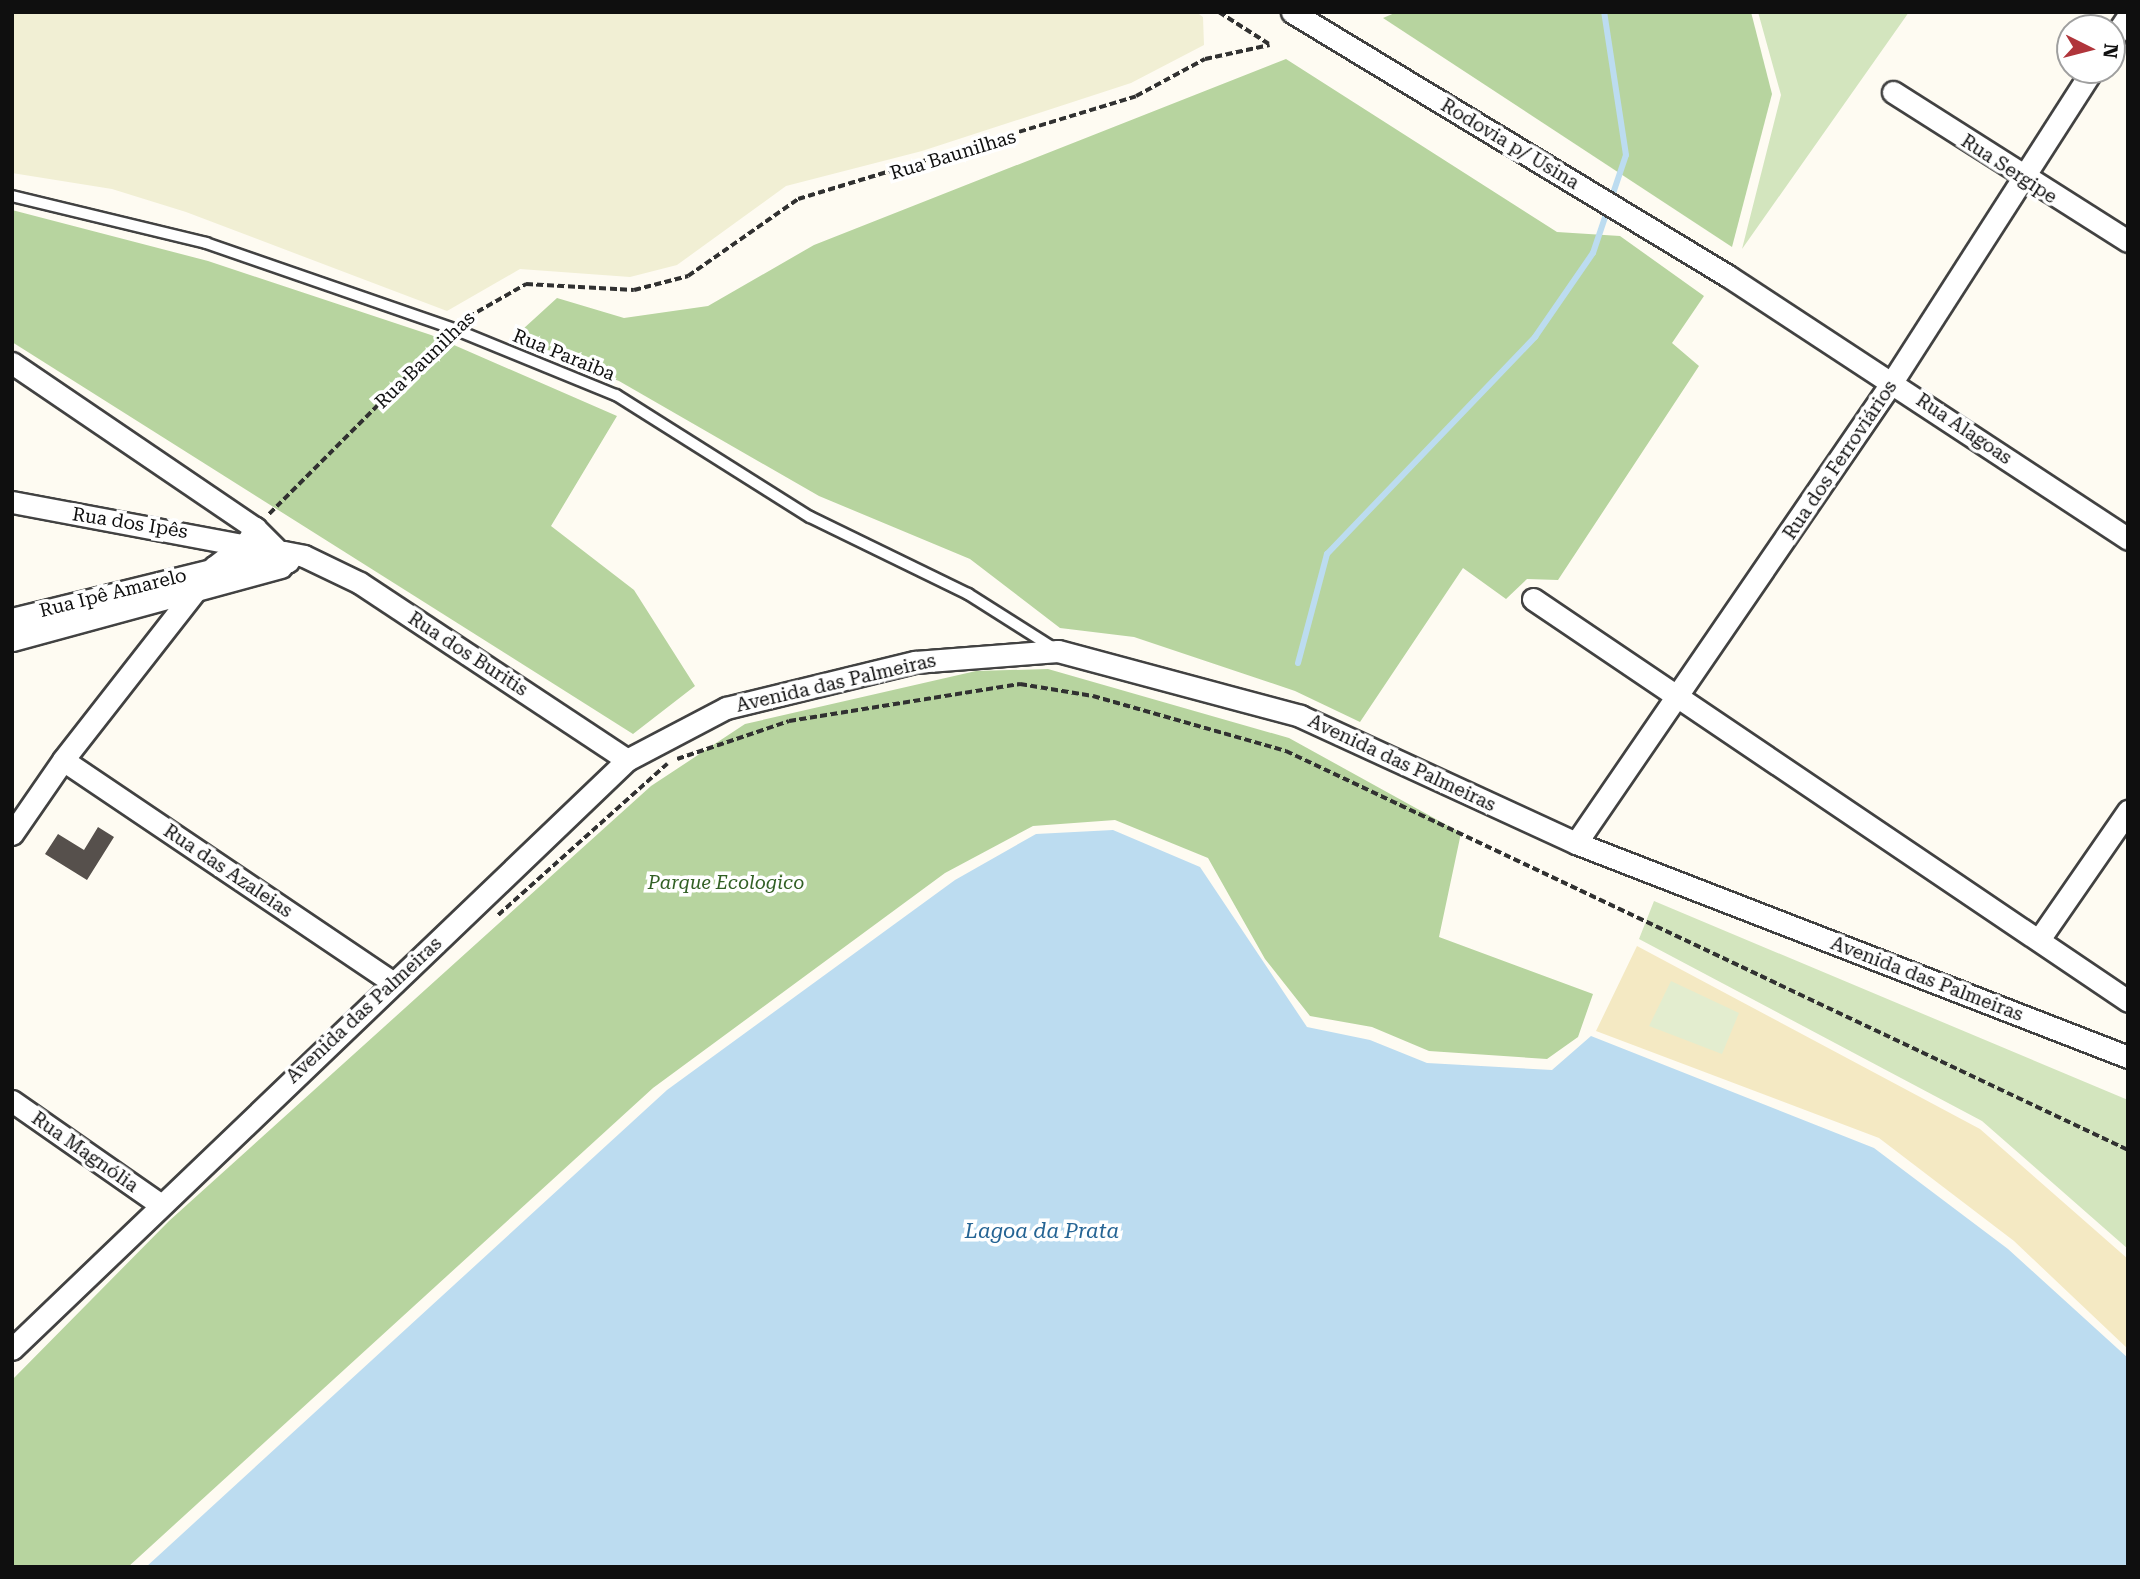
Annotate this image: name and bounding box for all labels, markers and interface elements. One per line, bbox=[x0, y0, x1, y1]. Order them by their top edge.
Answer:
north arrow bbox=[2056, 14, 2126, 84]
text: N bbox=[2098, 43, 2123, 60]
street label: Rodovia p/ Usina bbox=[1437, 94, 1583, 194]
street label: Rua Baunilhas bbox=[887, 125, 1019, 185]
street label: Rua Sergipe bbox=[1957, 130, 2061, 208]
street label: Rua Baunilhas bbox=[370, 307, 480, 413]
street label: Rua Paraiba bbox=[510, 324, 618, 386]
street label: Rua dos Ferroviários bbox=[1778, 376, 1902, 544]
street label: Rua Alagoas bbox=[1912, 389, 2016, 469]
street label: Rua dos Ipês bbox=[71, 503, 189, 543]
street label: Rua Ipê Amarelo bbox=[37, 564, 189, 622]
street label: Rua dos Buritis bbox=[404, 607, 532, 701]
street label: Avenida das Palmeiras bbox=[734, 649, 938, 717]
street label: Avenida das Palmeiras bbox=[1305, 709, 1499, 817]
street label: Rua das Azaleias bbox=[159, 819, 297, 923]
park label: Parque Ecologico bbox=[648, 872, 804, 894]
street label: Avenida das Palmeiras bbox=[282, 932, 446, 1088]
street label: Avenida das Palmeiras bbox=[1828, 932, 2026, 1026]
street label: Rua Magnólia bbox=[27, 1107, 143, 1197]
water label: Lagoa da Prata bbox=[965, 1218, 1119, 1244]

